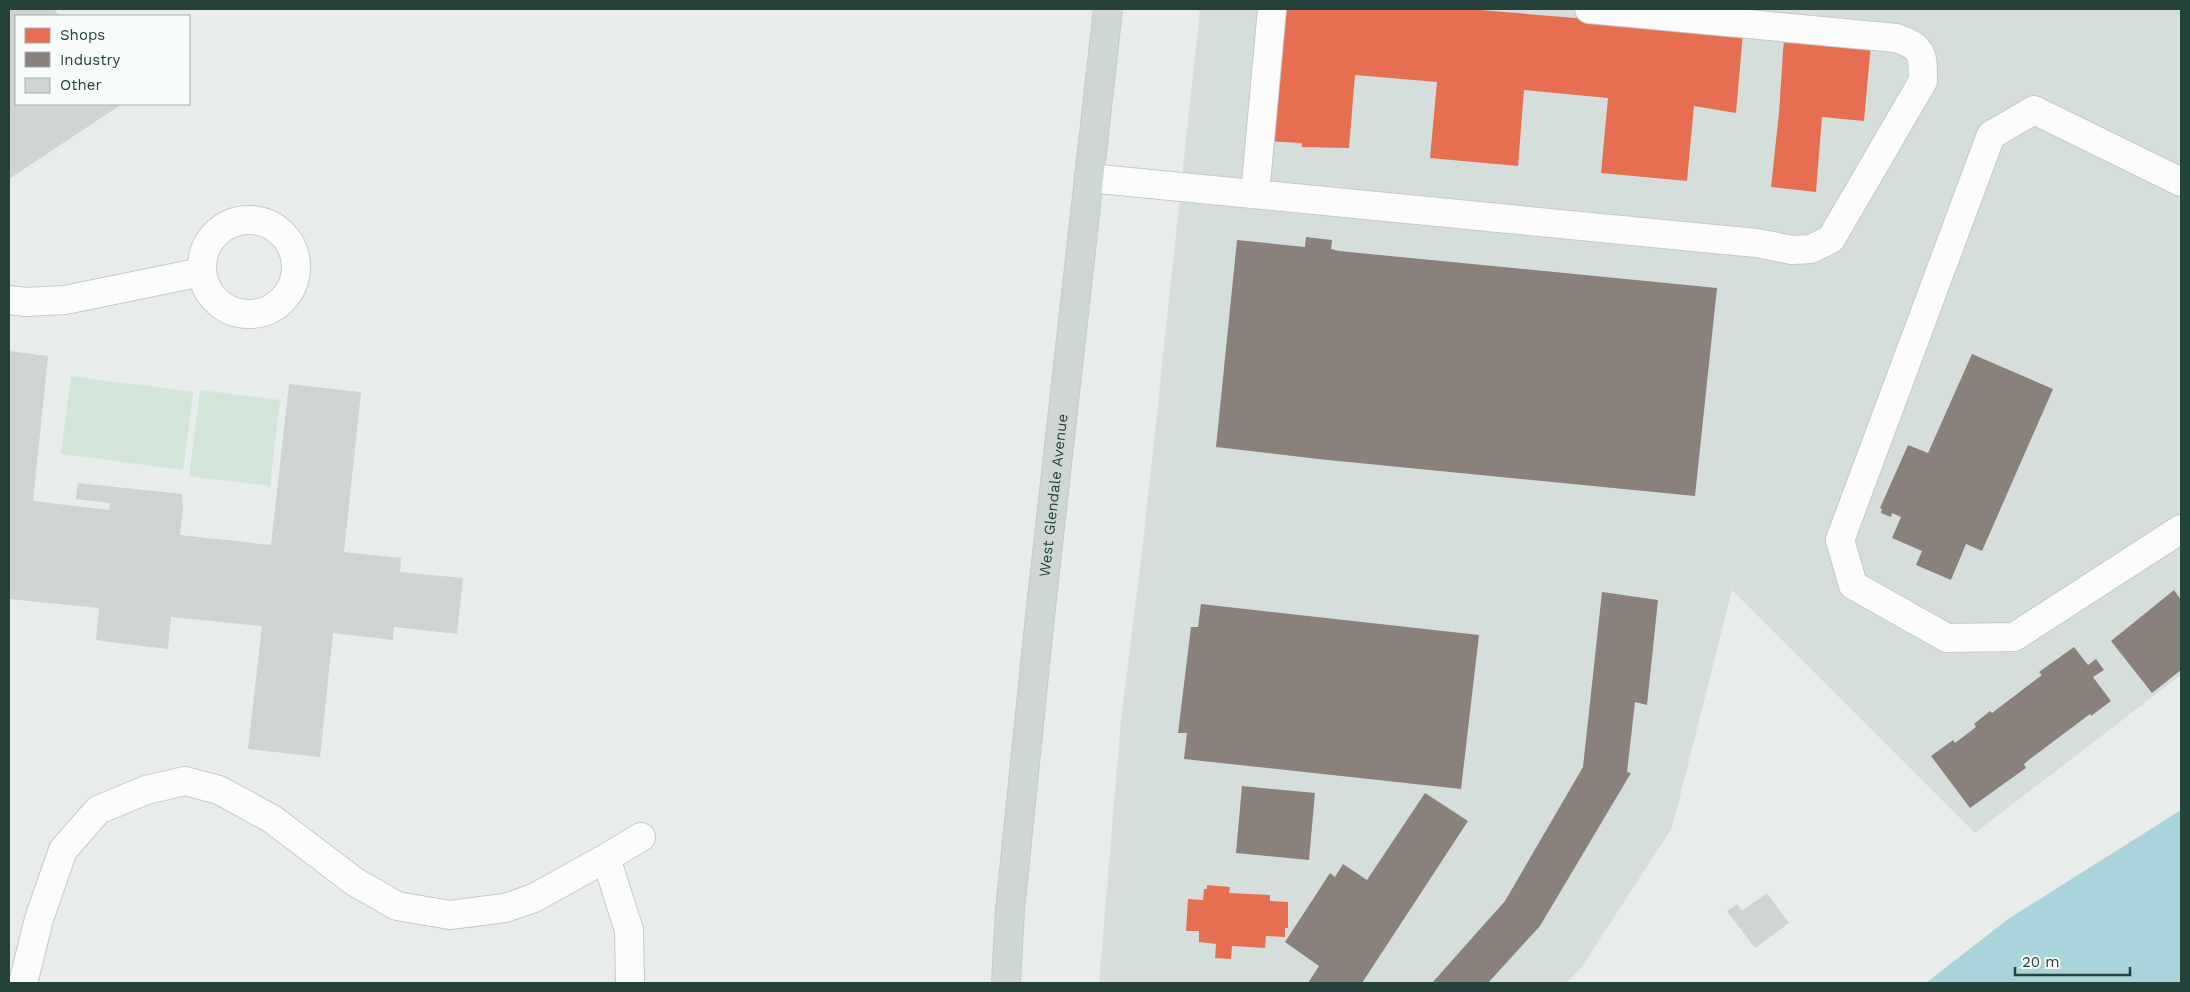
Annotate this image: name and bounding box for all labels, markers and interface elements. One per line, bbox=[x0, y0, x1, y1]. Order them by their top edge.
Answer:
legend bbox=[15, 15, 190, 105]
text: Shops bbox=[60, 26, 105, 44]
text: Industry bbox=[60, 51, 121, 69]
text: Other bbox=[60, 76, 102, 94]
street label: West Glendale Avenue bbox=[1035, 413, 1072, 578]
scale bar bbox=[2015, 944, 2130, 976]
text: 20 m bbox=[2022, 953, 2060, 971]

